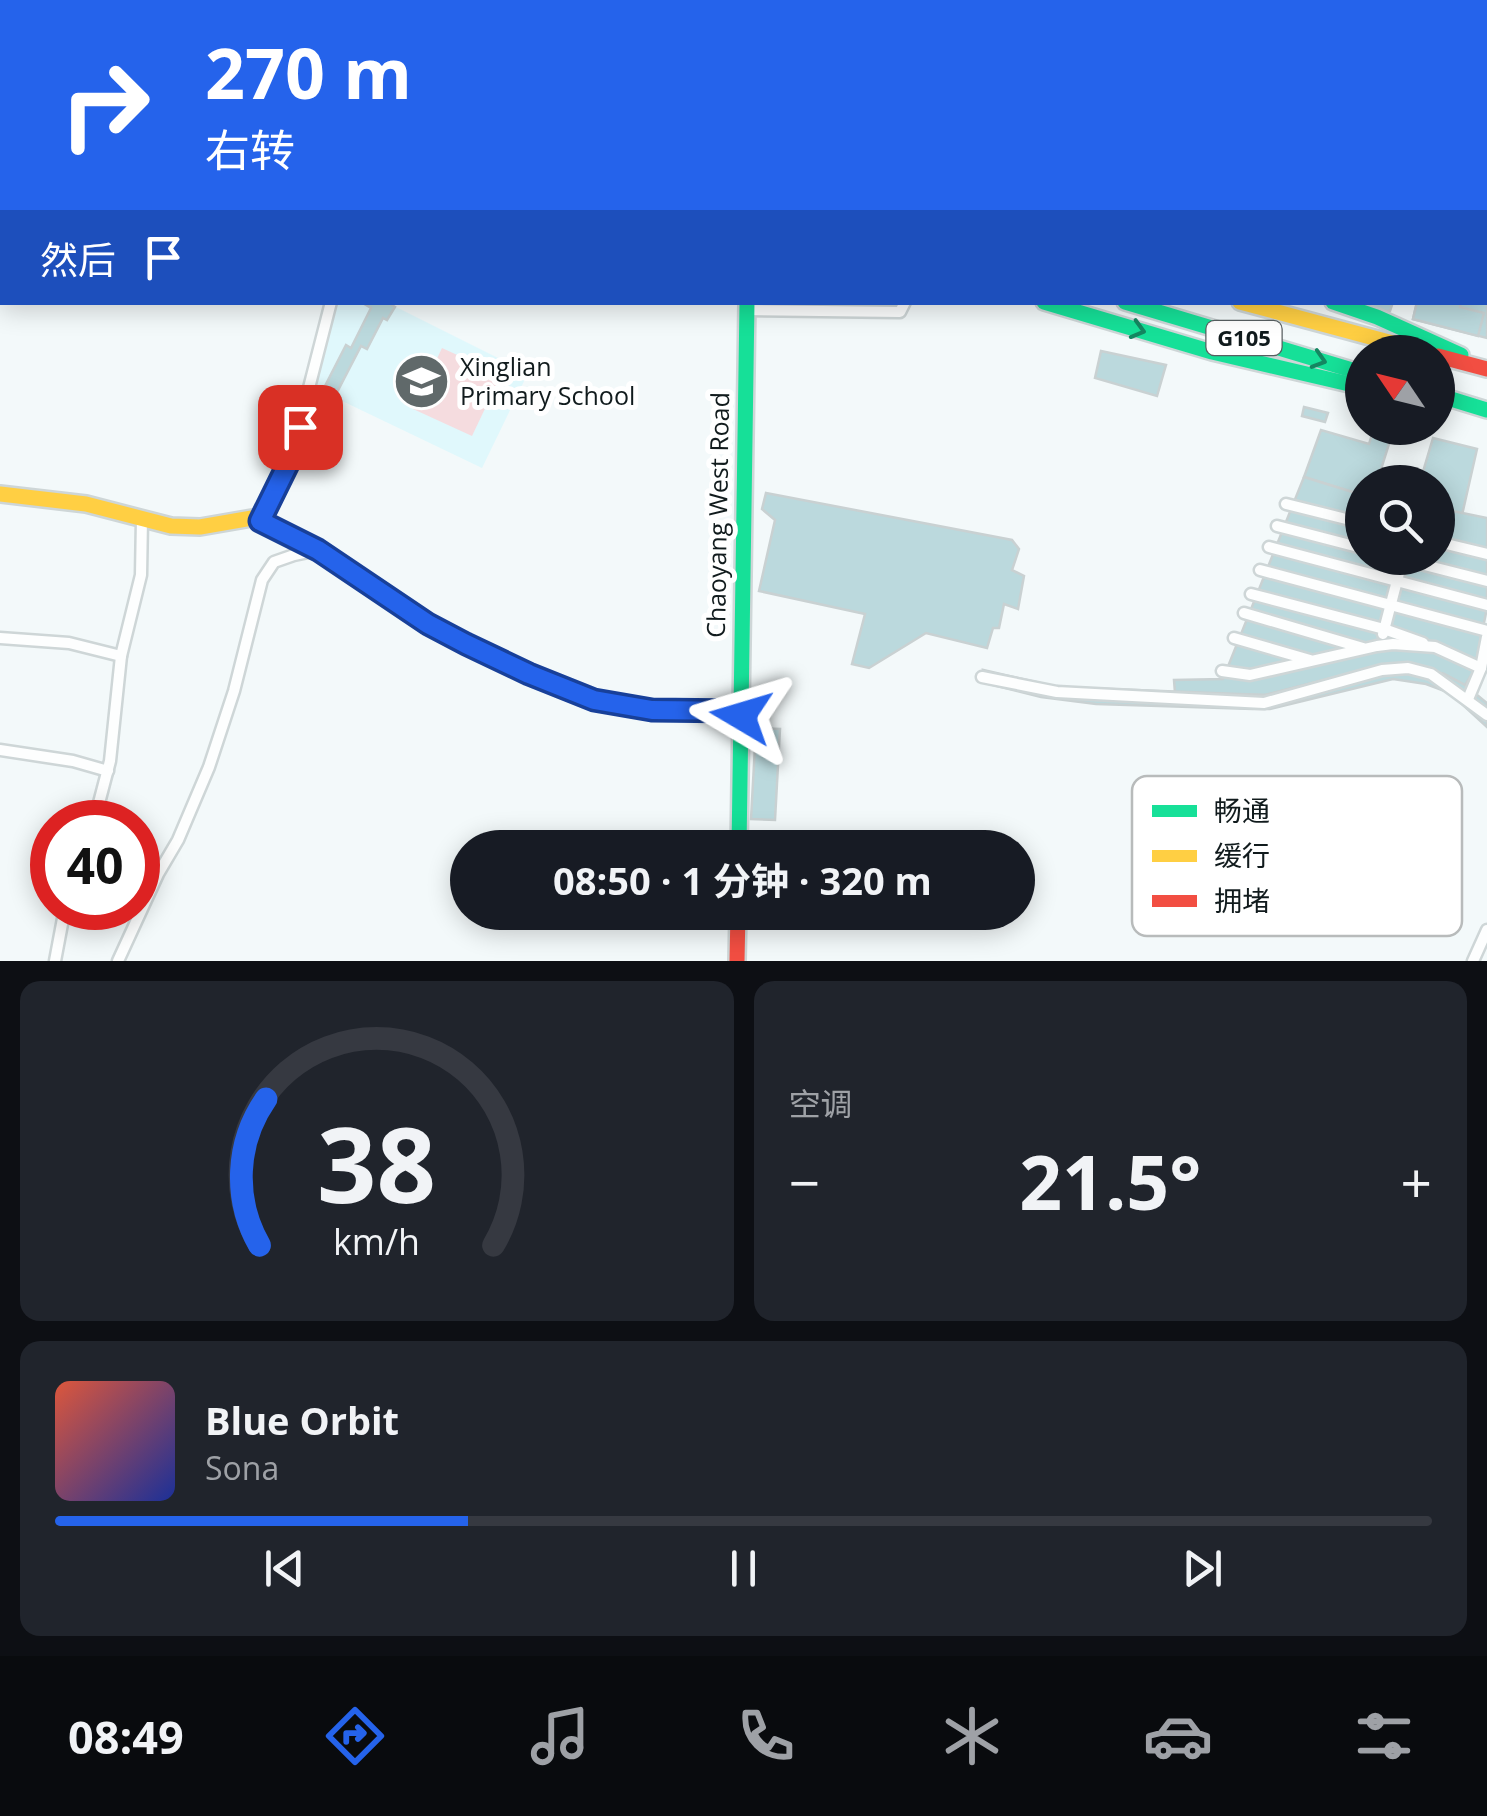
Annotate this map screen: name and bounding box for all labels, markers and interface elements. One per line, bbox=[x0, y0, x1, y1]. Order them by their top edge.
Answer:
text: 270 m bbox=[205, 24, 412, 120]
icon: right bbox=[40, 40, 170, 170]
text: 右转 bbox=[205, 119, 295, 180]
icon: arrive bbox=[136, 230, 191, 285]
text: 然后 bbox=[40, 233, 116, 285]
one-way arrow bbox=[1129, 318, 1146, 339]
road number: G105 bbox=[1206, 321, 1282, 355]
north arrow bbox=[1345, 335, 1455, 445]
map controls bbox=[1345, 335, 1455, 575]
one-way arrow bbox=[1310, 348, 1327, 369]
place label: Xinglian Primary School bbox=[460, 349, 635, 412]
school or university icon: Xinglian Primary School bbox=[391, 351, 451, 411]
pin bbox=[258, 385, 343, 470]
street label: Chaoyang West Road bbox=[698, 392, 736, 638]
icon: arrive bbox=[273, 400, 328, 455]
button: search bbox=[1345, 465, 1455, 575]
position arrow bbox=[689, 664, 793, 768]
legend bbox=[1132, 776, 1462, 936]
text: 畅通 bbox=[1214, 791, 1270, 829]
speed limit sign: 40 bbox=[30, 800, 160, 930]
text: 缓行 bbox=[1214, 836, 1270, 874]
text: 08:50 · 1 分钟 · 320 m bbox=[553, 854, 932, 906]
text: 拥堵 bbox=[1214, 881, 1270, 919]
text: 空调 bbox=[789, 1082, 853, 1125]
text: 38 bbox=[317, 1092, 436, 1233]
text: 21.5° bbox=[1019, 1130, 1201, 1232]
text: − bbox=[789, 1144, 820, 1219]
text: + bbox=[1401, 1144, 1432, 1219]
text: km/h bbox=[333, 1217, 420, 1265]
text: Blue Orbit bbox=[205, 1394, 399, 1446]
text: Sona bbox=[205, 1446, 279, 1489]
icon: previous bbox=[257, 1541, 312, 1596]
icon: pause bbox=[716, 1541, 771, 1596]
icon: next bbox=[1175, 1541, 1230, 1596]
icon: directions bbox=[320, 1701, 390, 1771]
icon: music bbox=[525, 1701, 595, 1771]
icon: phone bbox=[731, 1701, 801, 1771]
icon: climate bbox=[937, 1701, 1007, 1771]
icon: car bbox=[1143, 1701, 1213, 1771]
icon: filters bbox=[1349, 1701, 1419, 1771]
text: 08:49 bbox=[68, 1706, 184, 1767]

